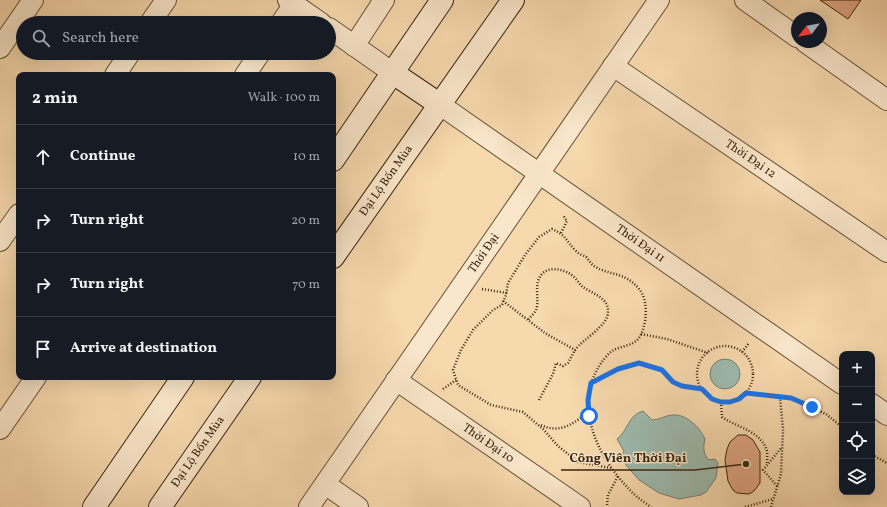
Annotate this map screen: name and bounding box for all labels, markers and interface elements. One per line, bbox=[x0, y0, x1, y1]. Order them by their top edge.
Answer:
north arrow bbox=[791, 12, 827, 48]
search box bbox=[16, 16, 336, 60]
icon: search bbox=[30, 27, 52, 49]
text: Search here bbox=[62, 28, 139, 49]
text: 2 min bbox=[32, 87, 78, 110]
text: Walk · 100 m bbox=[248, 89, 320, 107]
street label: Thời Đại 12 bbox=[722, 136, 779, 182]
street label: Đại Lộ Bốn Mùa bbox=[356, 142, 417, 220]
icon: ahead bbox=[32, 146, 54, 168]
text: Continue bbox=[70, 146, 135, 167]
text: 10 m bbox=[293, 148, 320, 166]
icon: right bbox=[32, 210, 54, 232]
text: Turn right bbox=[70, 210, 144, 231]
text: 20 m bbox=[291, 212, 320, 230]
street label: Thời Đại 11 bbox=[612, 221, 668, 267]
street label: Thời Đại bbox=[465, 230, 504, 277]
icon: right bbox=[32, 274, 54, 296]
text: Turn right bbox=[70, 274, 144, 295]
text: 70 m bbox=[292, 276, 320, 294]
icon: arrive bbox=[32, 338, 54, 360]
text: Arrive at destination bbox=[70, 338, 217, 359]
map controls bbox=[839, 351, 875, 495]
button: + bbox=[839, 351, 875, 387]
button: − bbox=[839, 387, 875, 423]
route end bbox=[803, 398, 821, 416]
route start bbox=[580, 407, 598, 425]
street label: Đại Lộ Bốn Mùa bbox=[168, 413, 228, 491]
street label: Thời Đại 10 bbox=[459, 420, 517, 467]
button: locate bbox=[839, 423, 875, 459]
callout: Công Viên Thời Đại bbox=[561, 445, 695, 470]
text: Công Viên Thời Đại bbox=[570, 450, 687, 468]
button: layers bbox=[839, 459, 875, 495]

